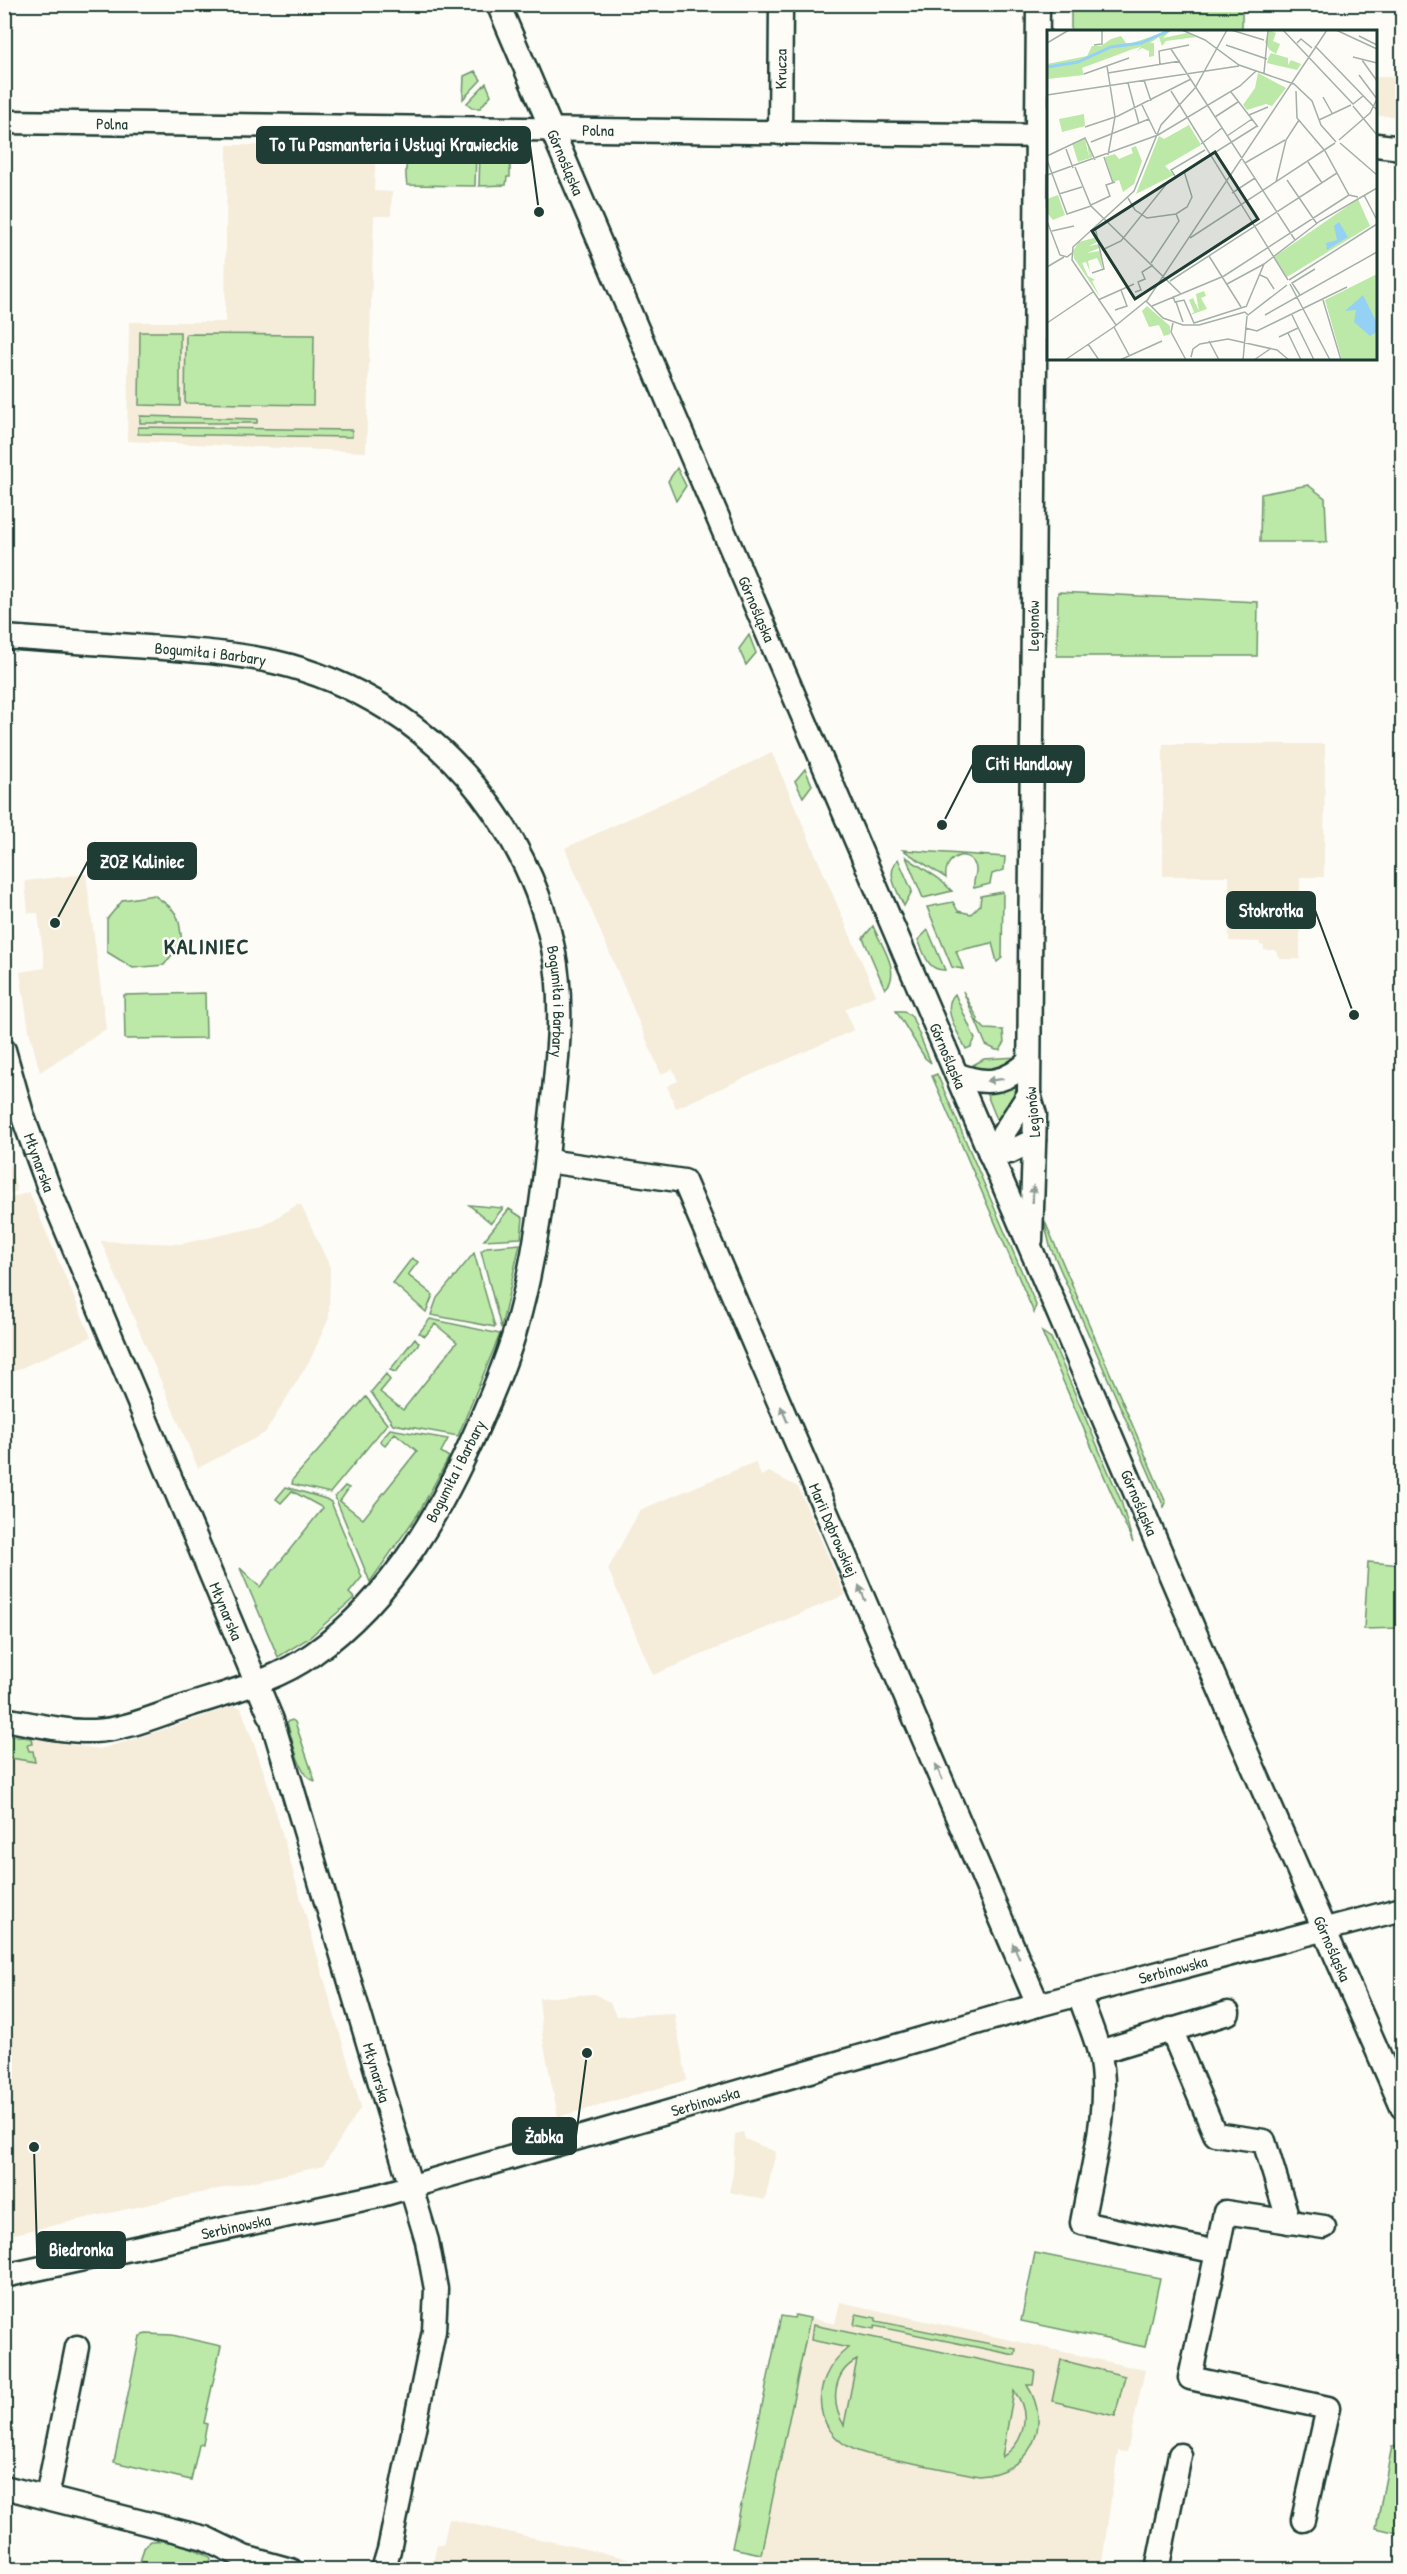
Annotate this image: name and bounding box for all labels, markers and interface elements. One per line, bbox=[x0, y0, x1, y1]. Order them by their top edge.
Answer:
inset map bbox=[1047, 30, 1377, 360]
street label: Krucza bbox=[769, 49, 792, 89]
street label: Polna bbox=[96, 112, 128, 135]
street label: Polna bbox=[582, 119, 614, 141]
street label: Górnośląska bbox=[542, 126, 590, 199]
callout: To Tu Pasmanteria i Usługi Krawieckie bbox=[257, 127, 530, 163]
text: To Tu Pasmanteria i Usługi Krawieckie bbox=[269, 132, 519, 158]
street label: Górnośląska bbox=[733, 572, 781, 645]
street label: Legionów bbox=[1022, 601, 1044, 651]
street label: Bogumiła i Barbary bbox=[154, 637, 268, 671]
callout: Citi Handlowy bbox=[973, 746, 1084, 782]
text: Citi Handlowy bbox=[986, 751, 1073, 777]
callout: ZOZ Kaliniec bbox=[88, 843, 196, 879]
text: ZOZ Kaliniec bbox=[100, 849, 185, 874]
callout: Stokrotka bbox=[1227, 892, 1315, 928]
text: Stokrotka bbox=[1239, 898, 1304, 923]
district label: KALINIEC bbox=[164, 931, 250, 961]
street label: Bogumiła i Barbary bbox=[542, 943, 570, 1058]
street label: Górnośląska bbox=[924, 1019, 972, 1092]
one-way arrow bbox=[985, 1076, 1004, 1085]
street label: Legionów bbox=[1019, 1086, 1045, 1138]
street label: Młynarska bbox=[19, 1130, 60, 1195]
one-way arrow bbox=[1028, 1184, 1037, 1203]
one-way arrow bbox=[780, 1405, 789, 1422]
street label: Bogumiła i Barbary bbox=[420, 1416, 490, 1526]
street label: Górnośląska bbox=[1116, 1466, 1163, 1539]
street label: Marii Dąbrowskiej bbox=[804, 1479, 864, 1580]
street label: Młynarska bbox=[204, 1579, 248, 1644]
one-way arrow bbox=[857, 1583, 867, 1601]
one-way arrow bbox=[934, 1762, 944, 1780]
street label: Górnośląska bbox=[1308, 1912, 1357, 1985]
one-way arrow bbox=[1012, 1942, 1021, 1959]
street label: Serbinowska bbox=[1136, 1950, 1210, 1989]
street label: Młynarska bbox=[358, 2040, 396, 2105]
street label: Serbinowska bbox=[668, 2081, 742, 2122]
callout: Żabka bbox=[513, 2118, 576, 2154]
text: Żabka bbox=[525, 2124, 564, 2149]
street label: Serbinowska bbox=[199, 2208, 272, 2245]
callout: Biedronka bbox=[37, 2232, 125, 2268]
text: Biedronka bbox=[49, 2237, 114, 2262]

